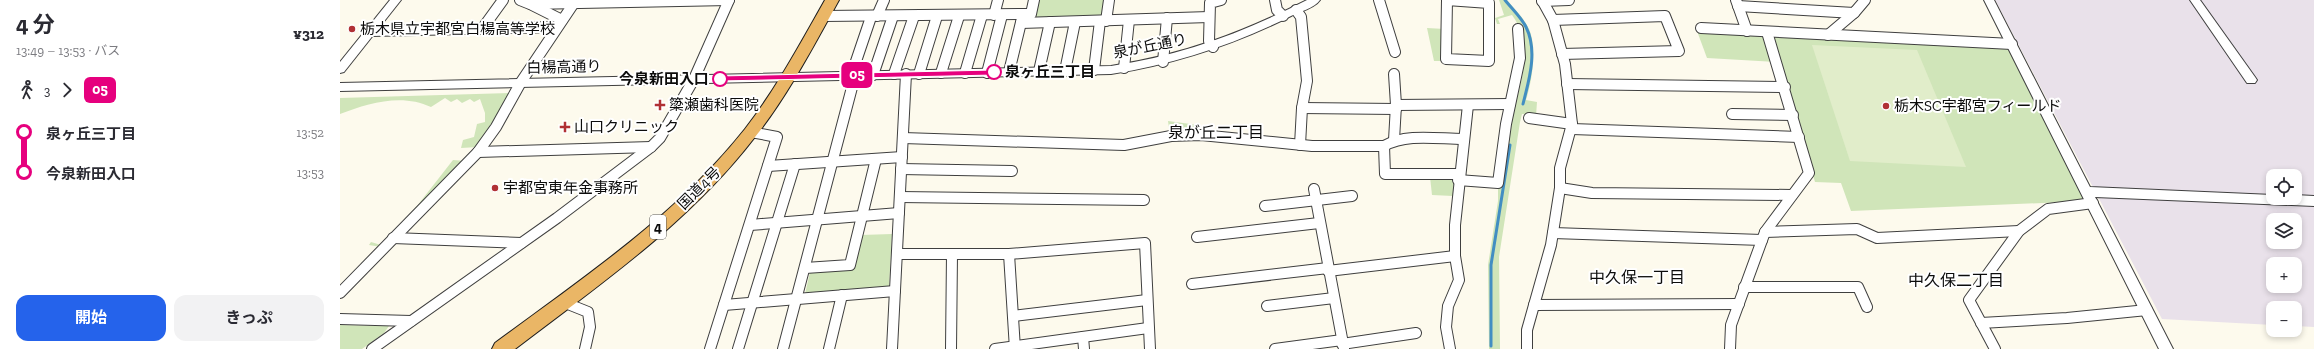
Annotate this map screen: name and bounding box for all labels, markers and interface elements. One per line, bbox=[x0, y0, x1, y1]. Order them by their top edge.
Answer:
text: 4 分 bbox=[16, 11, 55, 38]
place label: 栃木県立宇都宮白楊高等学校 bbox=[360, 20, 555, 38]
marker: 栃木県立宇都宮白楊高等学校 bbox=[347, 24, 357, 34]
text: ¥312 bbox=[293, 25, 324, 43]
street label: 泉が丘通り bbox=[1111, 30, 1189, 62]
text: 13:49 – 13:53 · バス bbox=[16, 43, 120, 58]
street label: 白楊高通り bbox=[526, 57, 602, 77]
line badge: 05 bbox=[839, 62, 875, 88]
place label: 泉ヶ丘三丁目 bbox=[1005, 63, 1095, 81]
marker: 泉ヶ丘三丁目 bbox=[986, 64, 1002, 80]
text: 05 bbox=[849, 66, 865, 83]
place label: 今泉新田入口 bbox=[619, 70, 709, 88]
marker: 今泉新田入口 bbox=[712, 71, 728, 87]
icon: walk bbox=[16, 79, 38, 101]
icon: forward bbox=[56, 79, 78, 101]
text: 05 bbox=[92, 81, 108, 98]
text: 3 bbox=[44, 83, 50, 98]
place label: 簗瀬歯科医院 bbox=[669, 96, 759, 114]
place label: 栃木SC宇都宮フィールド bbox=[1894, 97, 2061, 115]
marker: 簗瀬歯科医院 bbox=[654, 99, 666, 111]
marker: 栃木SC宇都宮フィールド bbox=[1881, 101, 1891, 111]
place label: 山口クリニック bbox=[574, 118, 679, 136]
marker: 山口クリニック bbox=[559, 121, 571, 133]
district label: 泉が丘二丁目 bbox=[1168, 123, 1264, 142]
text: 泉ヶ丘三丁目 bbox=[46, 125, 136, 143]
text: 13:52 bbox=[296, 125, 324, 140]
street label: 国道4号 bbox=[674, 163, 724, 213]
text: 今泉新田入口 bbox=[46, 165, 136, 183]
text: 13:53 bbox=[297, 165, 324, 180]
map controls bbox=[2266, 169, 2302, 337]
button: locate bbox=[2266, 169, 2302, 205]
place label: 宇都宮東年金事務所 bbox=[503, 179, 638, 197]
marker: 宇都宮東年金事務所 bbox=[490, 183, 500, 193]
button: layers bbox=[2266, 213, 2302, 249]
road number: 4 bbox=[650, 215, 666, 239]
button: + bbox=[2266, 257, 2302, 293]
district label: 中久保一丁目 bbox=[1589, 268, 1685, 287]
district label: 中久保二丁目 bbox=[1908, 271, 2004, 290]
button: 開始 bbox=[16, 295, 166, 341]
button: きっぷ bbox=[174, 295, 324, 341]
button: − bbox=[2266, 301, 2302, 337]

